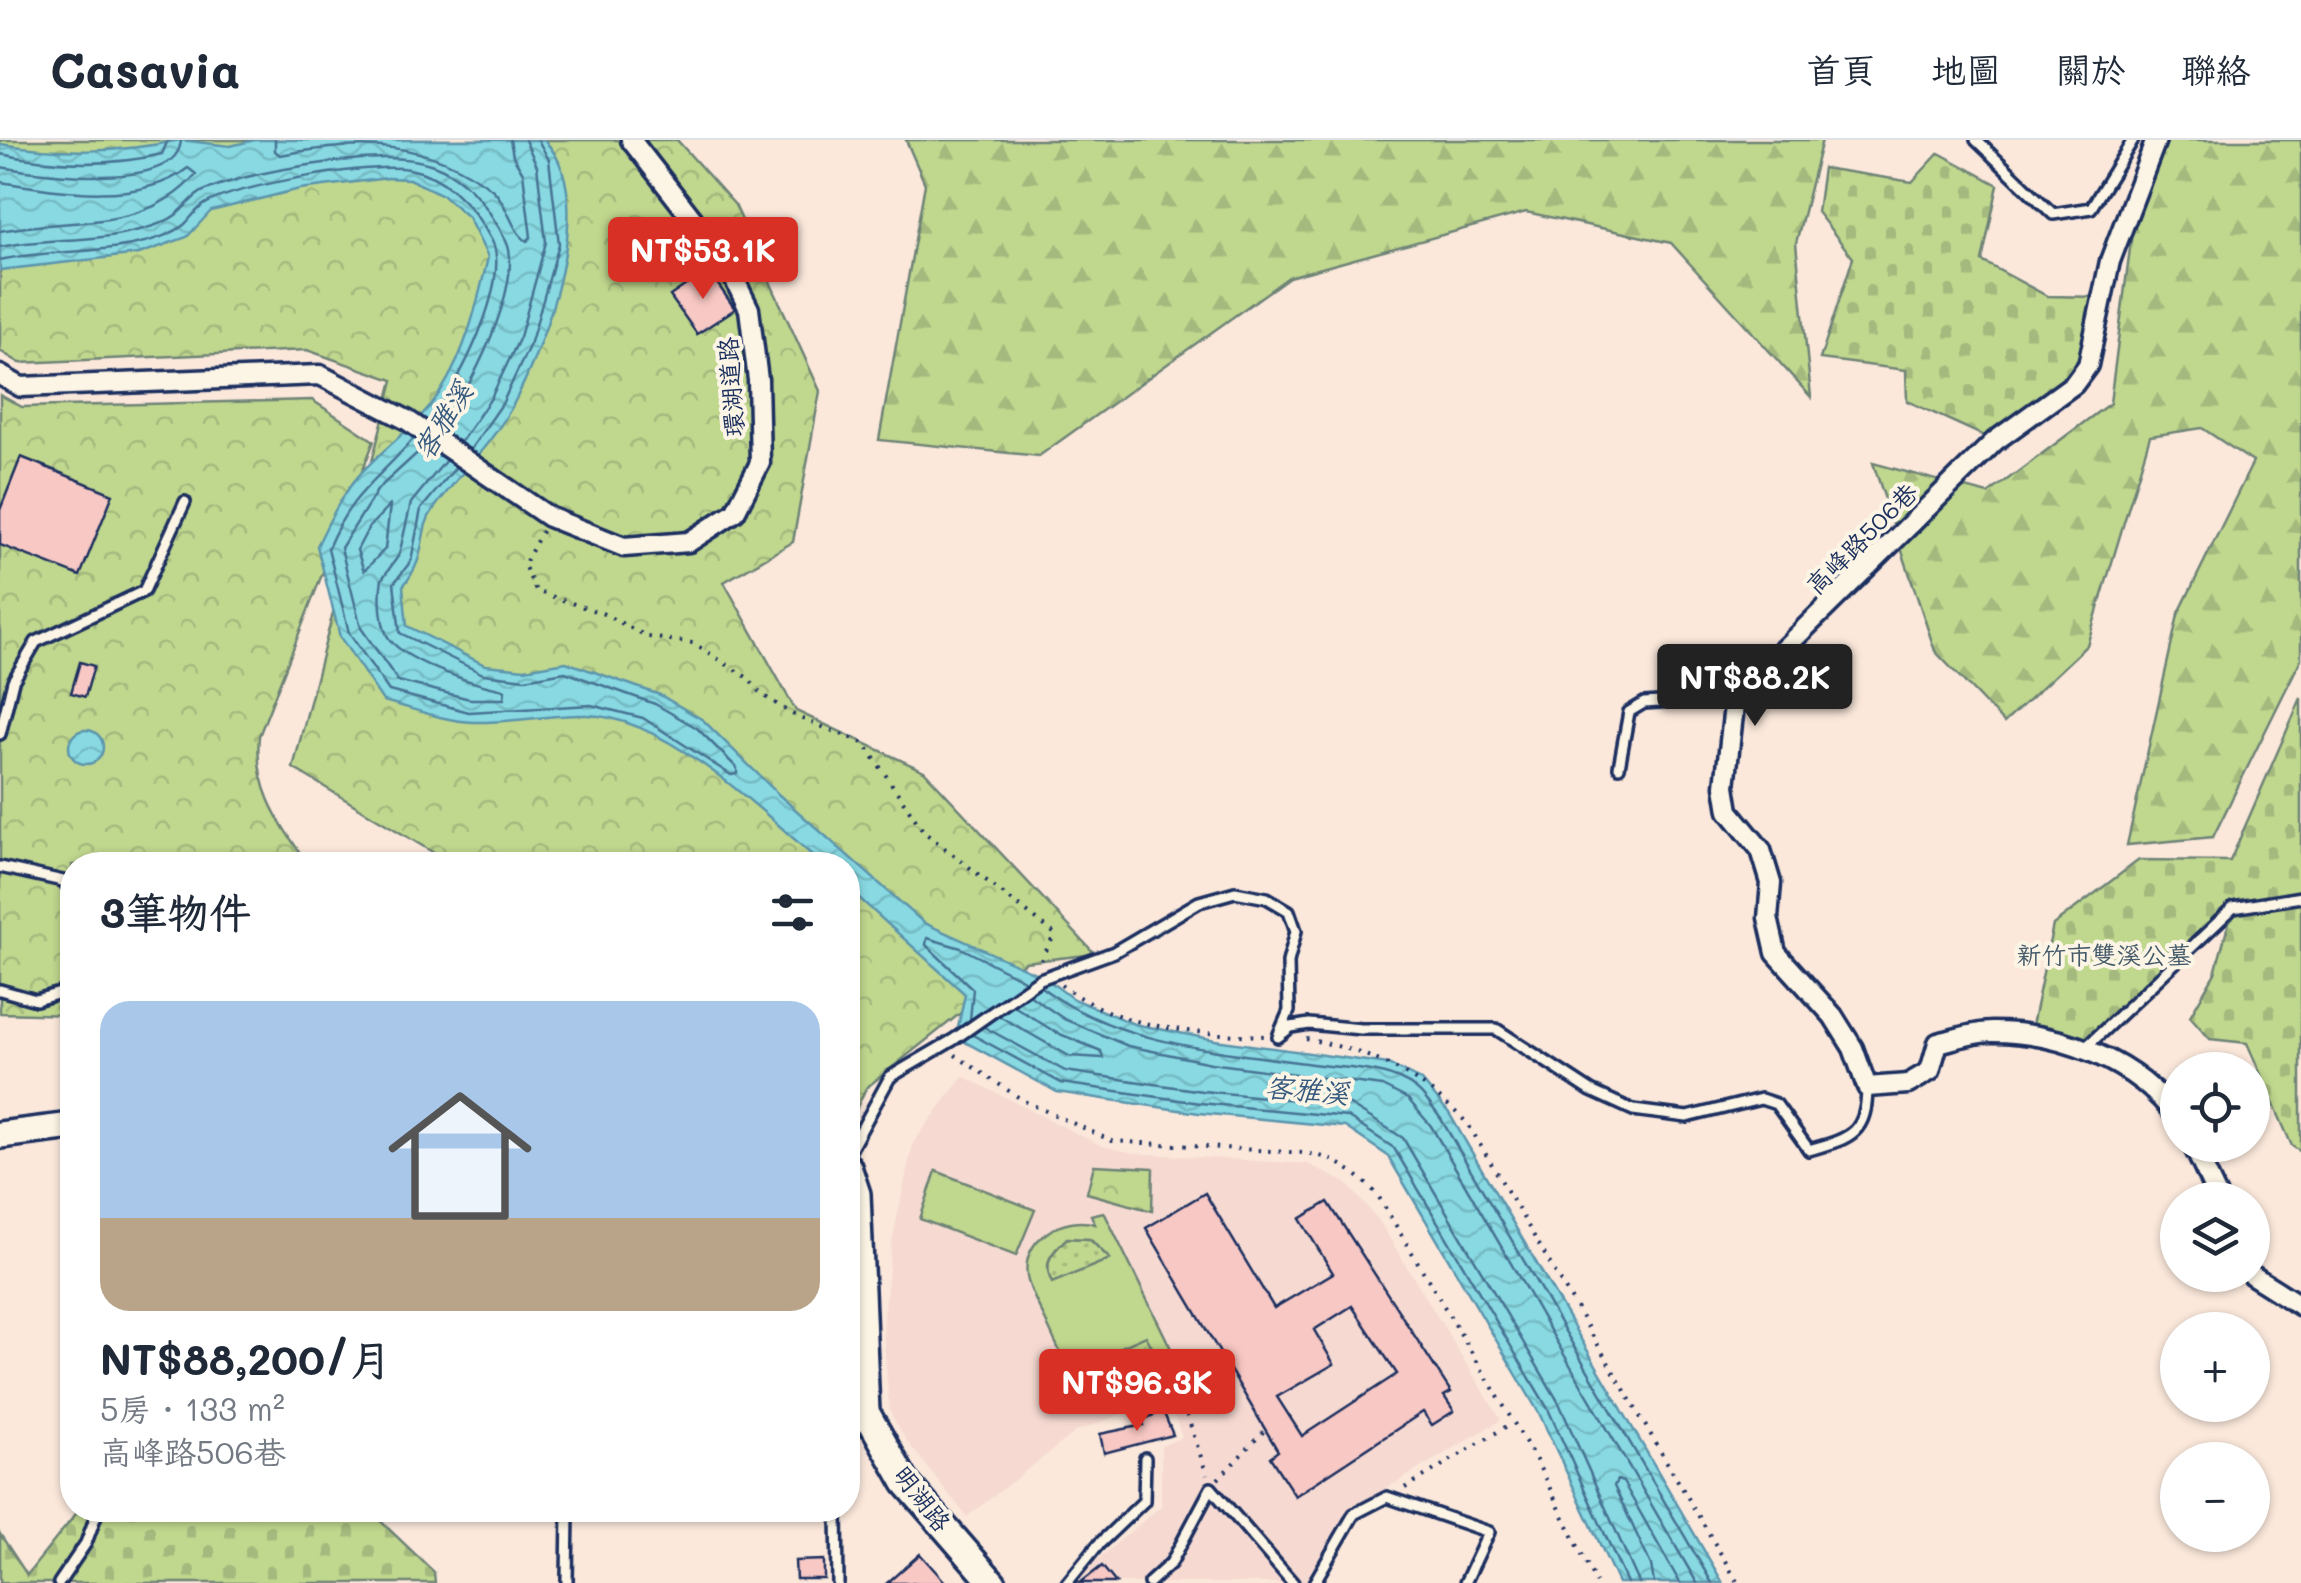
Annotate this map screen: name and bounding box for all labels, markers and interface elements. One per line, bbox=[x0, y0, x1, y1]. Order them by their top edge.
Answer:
text: Casavia bbox=[50, 38, 240, 100]
text: 首頁 bbox=[1806, 46, 1876, 92]
text: 地圖 bbox=[1931, 46, 2001, 92]
text: 關於 bbox=[2056, 46, 2126, 92]
text: 聯絡 bbox=[2181, 46, 2251, 92]
pin: NT$53.1K bbox=[600, 217, 806, 302]
text: NT$53.1K bbox=[630, 228, 776, 270]
street label: 環湖道路 bbox=[711, 336, 749, 438]
water label: 客雅溪 bbox=[404, 373, 481, 465]
street label: 高峰路506巷 bbox=[1798, 475, 1924, 601]
pin: NT$88.2K bbox=[1652, 644, 1858, 729]
text: NT$88.2K bbox=[1679, 655, 1831, 697]
text: 3筆物件 bbox=[100, 884, 251, 939]
icon: filters bbox=[765, 885, 820, 940]
park label: 新竹市雙溪公墓 bbox=[2016, 938, 2192, 970]
map controls bbox=[2160, 1052, 2270, 1552]
button: locate bbox=[2160, 1052, 2270, 1162]
icon: home bbox=[370, 1066, 550, 1246]
water label: 客雅溪 bbox=[1264, 1067, 1352, 1111]
button: layers bbox=[2160, 1182, 2270, 1292]
button: + bbox=[2160, 1312, 2270, 1422]
text: NT$88,200/月 bbox=[100, 1331, 392, 1386]
pin: NT$96.3K bbox=[1034, 1349, 1240, 1434]
text: NT$96.3K bbox=[1061, 1360, 1213, 1402]
text: 5房 · 133 m² bbox=[100, 1387, 285, 1429]
text: 高峰路506巷 bbox=[100, 1430, 286, 1472]
button: − bbox=[2160, 1442, 2270, 1552]
street label: 明湖路 bbox=[887, 1459, 959, 1537]

